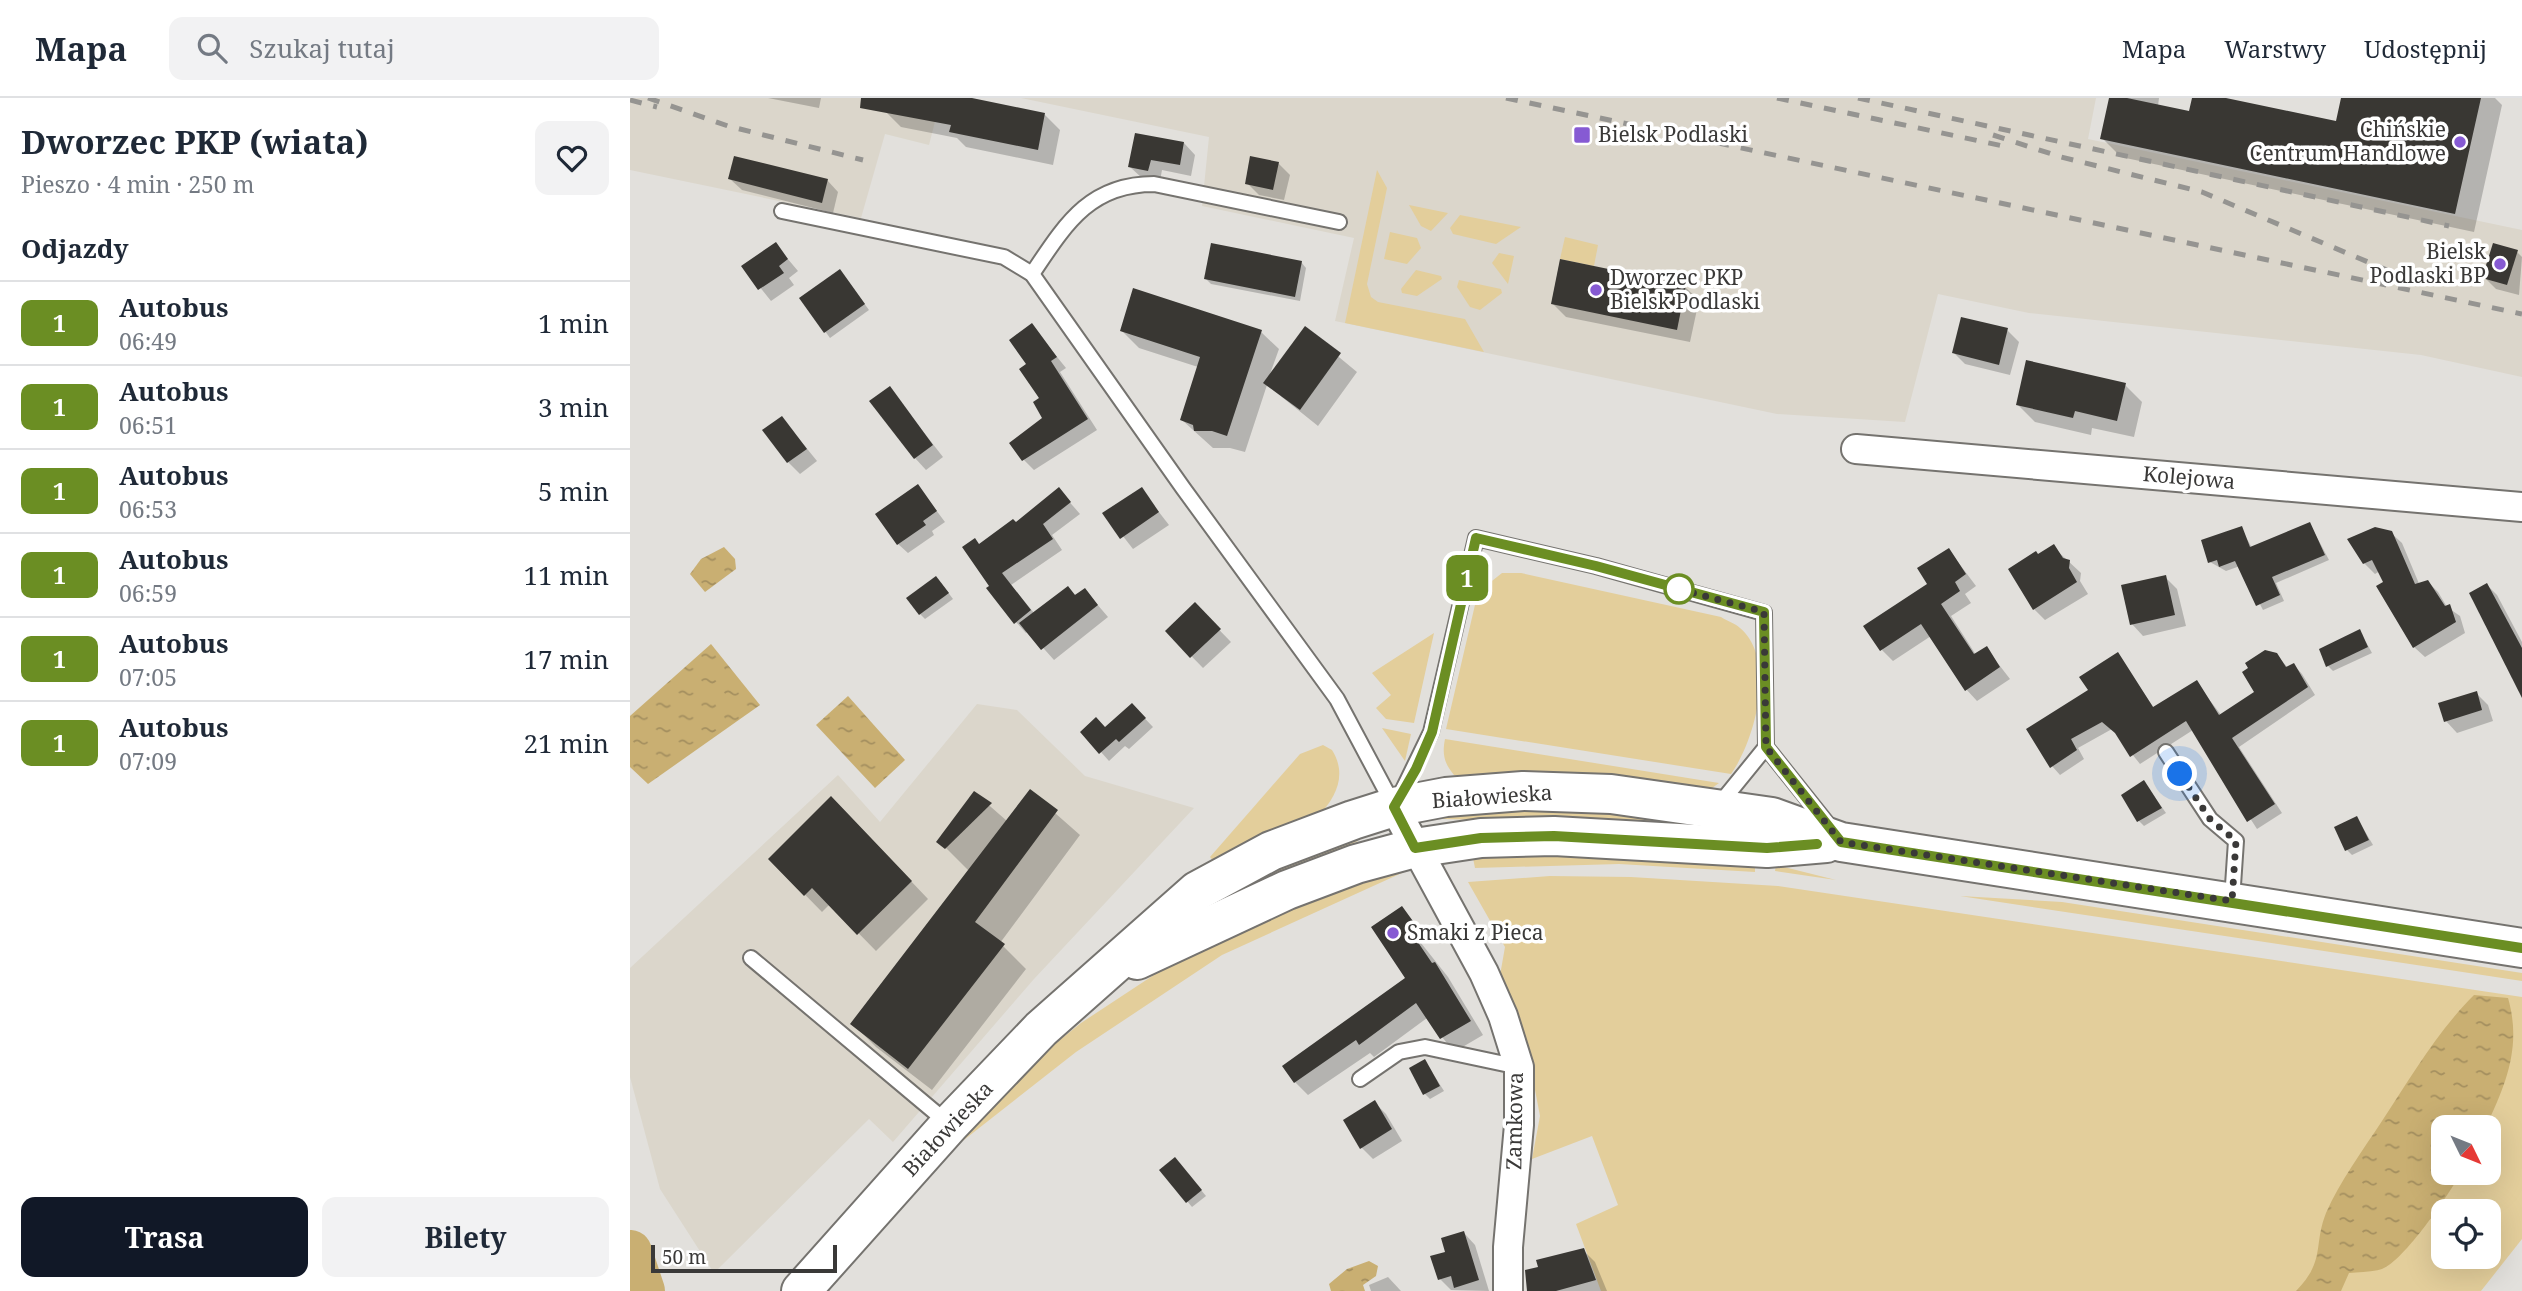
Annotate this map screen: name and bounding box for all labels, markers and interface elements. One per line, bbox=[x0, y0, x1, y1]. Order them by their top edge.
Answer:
search box bbox=[169, 17, 659, 80]
text: Mapa bbox=[35, 26, 127, 71]
icon: search bbox=[193, 29, 231, 67]
text: Szukaj tutaj bbox=[249, 30, 395, 66]
text: Mapa bbox=[2122, 32, 2186, 65]
text: Warstwy bbox=[2224, 32, 2326, 65]
text: Udostępnij bbox=[2364, 32, 2487, 65]
place label: Chińskie Centrum Handlowe bbox=[2250, 115, 2446, 167]
text: Dworzec PKP (wiata) bbox=[21, 119, 369, 164]
place label: Bielsk Podlaski bbox=[1598, 120, 1748, 148]
button: heart bbox=[535, 121, 609, 195]
marker: Bielsk Podlaski bbox=[1572, 125, 1592, 145]
marker: Chińskie Centrum Handlowe bbox=[2452, 134, 2468, 150]
text: Pieszo · 4 min · 250 m bbox=[21, 168, 254, 200]
text: Odjazdy bbox=[21, 230, 129, 266]
place label: Bielsk Podlaski BP bbox=[2370, 237, 2487, 289]
marker: Bielsk Podlaski BP bbox=[2492, 256, 2508, 272]
place label: Dworzec PKP Bielsk Podlaski bbox=[1610, 263, 1760, 315]
marker: Dworzec PKP Bielsk Podlaski bbox=[1588, 282, 1604, 298]
text: Autobus bbox=[119, 289, 229, 325]
text: 1 min bbox=[538, 305, 609, 341]
text: 1 bbox=[53, 306, 66, 339]
text: 06:49 bbox=[119, 325, 177, 357]
text: Autobus bbox=[119, 373, 229, 409]
text: 3 min bbox=[538, 389, 609, 425]
text: 1 bbox=[53, 390, 66, 423]
text: 06:51 bbox=[119, 409, 177, 441]
text: Autobus bbox=[119, 457, 229, 493]
street label: Kolejowa bbox=[2142, 459, 2236, 495]
text: 5 min bbox=[538, 473, 609, 509]
text: 1 bbox=[53, 474, 66, 507]
text: 06:53 bbox=[119, 493, 177, 525]
text: Autobus bbox=[119, 541, 229, 577]
line badge: 1 bbox=[1444, 555, 1490, 601]
text: 11 min bbox=[524, 557, 609, 593]
text: 1 bbox=[53, 558, 66, 591]
text: 1 bbox=[1460, 561, 1474, 594]
unlabelled marker bbox=[1664, 574, 1694, 604]
text: 06:59 bbox=[119, 577, 177, 609]
text: Autobus bbox=[119, 625, 229, 661]
text: 17 min bbox=[524, 641, 609, 677]
text: 1 bbox=[53, 642, 66, 675]
text: 07:05 bbox=[119, 661, 177, 693]
text: Autobus bbox=[119, 709, 229, 745]
text: 21 min bbox=[524, 725, 609, 761]
text: 1 bbox=[53, 726, 66, 759]
text: 07:09 bbox=[119, 745, 177, 777]
your location bbox=[2162, 756, 2197, 791]
street label: Białowieska bbox=[1431, 778, 1553, 814]
place label: Smaki z Pieca bbox=[1407, 918, 1544, 946]
marker: Smaki z Pieca bbox=[1385, 925, 1401, 941]
street label: Zamkowa bbox=[1499, 1072, 1529, 1170]
street label: Białowieska bbox=[896, 1075, 999, 1182]
north arrow bbox=[2431, 1115, 2501, 1185]
map controls bbox=[2431, 1115, 2501, 1269]
button: Trasa bbox=[21, 1197, 308, 1277]
button: Bilety bbox=[322, 1197, 609, 1277]
button: locate bbox=[2431, 1199, 2501, 1269]
scale bar bbox=[651, 1242, 836, 1274]
text: 50 m bbox=[662, 1244, 706, 1270]

